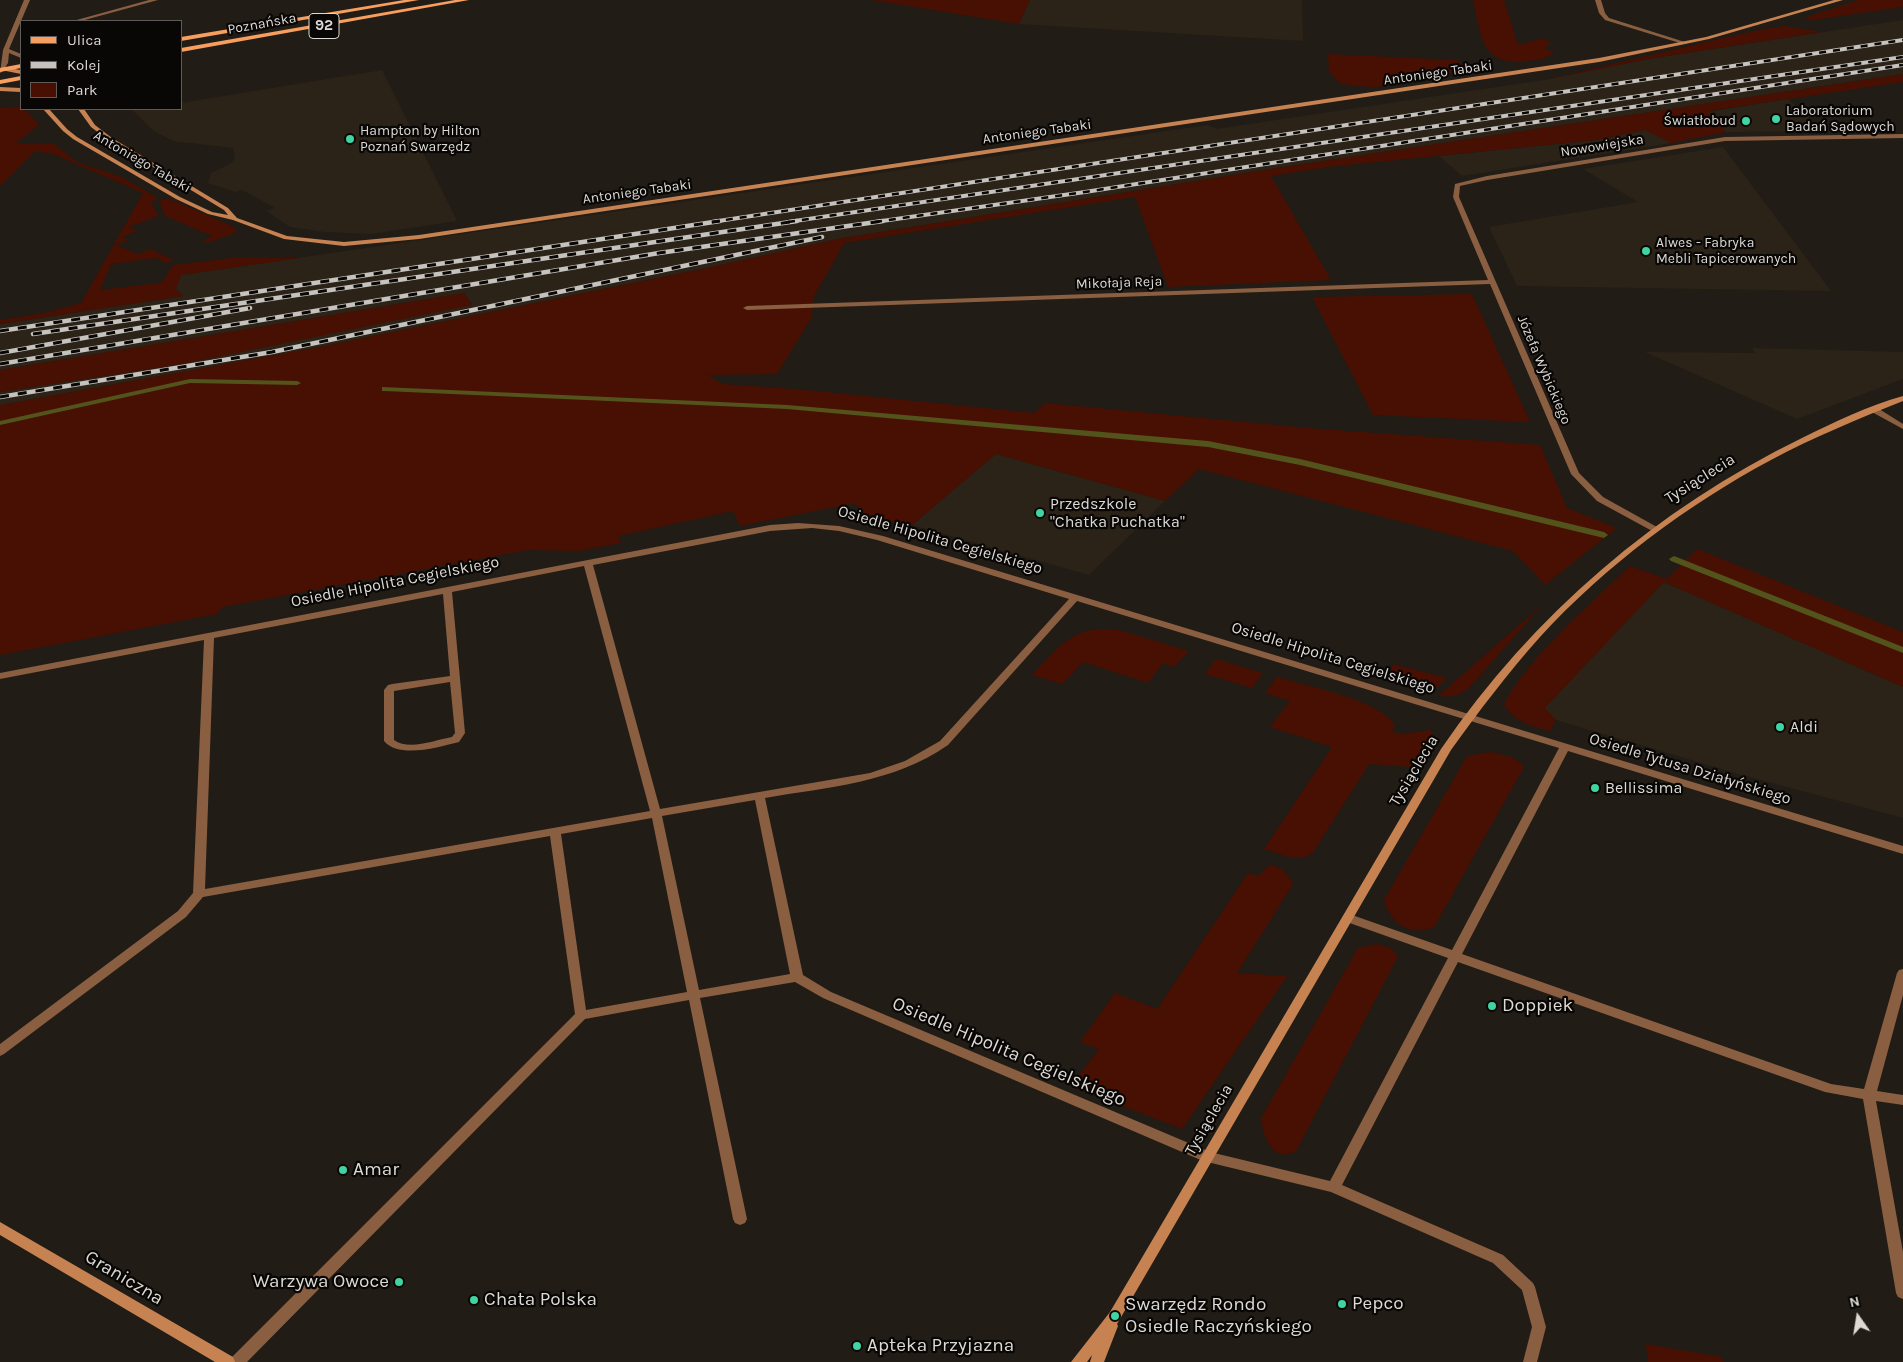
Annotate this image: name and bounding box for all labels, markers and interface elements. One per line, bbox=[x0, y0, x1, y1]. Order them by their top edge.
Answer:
street label: Poznańska bbox=[226, 10, 298, 38]
road number: 92 bbox=[309, 14, 339, 38]
legend bbox=[20, 20, 182, 110]
text: Ulica bbox=[67, 31, 101, 49]
text: Kolej bbox=[67, 56, 101, 74]
street label: Antoniego Tabaki bbox=[1383, 57, 1493, 89]
text: Park bbox=[67, 81, 97, 99]
place label: Laboratorium Badań Sądowych bbox=[1786, 103, 1895, 136]
place label: Światłobud bbox=[1664, 113, 1736, 129]
marker: Laboratorium Badań Sądowych bbox=[1770, 113, 1782, 125]
marker: Światłobud bbox=[1740, 115, 1752, 127]
street label: Antoniego Tabaki bbox=[982, 116, 1092, 148]
place label: Hampton by Hilton Poznań Swarzędz bbox=[360, 123, 480, 156]
street label: Antoniego Tabaki bbox=[90, 127, 194, 197]
street label: Nowowiejska bbox=[1559, 131, 1645, 161]
marker: Hampton by Hilton Poznań Swarzędz bbox=[344, 133, 356, 145]
street label: Antoniego Tabaki bbox=[582, 176, 692, 208]
place label: Alwes - Fabryka Mebli Tapicerowanych bbox=[1656, 235, 1796, 268]
marker: Alwes - Fabryka Mebli Tapicerowanych bbox=[1640, 245, 1652, 257]
street label: Mikołaja Reja bbox=[1075, 273, 1163, 293]
street label: Józefa Wybickiego bbox=[1514, 313, 1574, 427]
street label: Tysiąclecia bbox=[1661, 450, 1739, 508]
place label: Przedszkole "Chatka Puchatka" bbox=[1050, 494, 1185, 532]
street label: Osiedle Hipolita Cegielskiego bbox=[836, 502, 1044, 578]
marker: Przedszkole "Chatka Puchatka" bbox=[1034, 507, 1046, 519]
street label: Osiedle Hipolita Cegielskiego bbox=[289, 552, 501, 612]
street label: Osiedle Hipolita Cegielskiego bbox=[1229, 618, 1437, 698]
place label: Aldi bbox=[1790, 717, 1818, 737]
marker: Aldi bbox=[1774, 721, 1786, 733]
street label: Osiedle Tytusa Działyńskiego bbox=[1587, 729, 1793, 809]
street label: Tysiąclecia bbox=[1385, 732, 1443, 810]
place label: Bellissima bbox=[1605, 778, 1682, 798]
marker: Bellissima bbox=[1589, 782, 1601, 794]
street label: Osiedle Hipolita Cegielskiego bbox=[889, 992, 1129, 1112]
place label: Doppiek bbox=[1502, 995, 1573, 1017]
marker: Doppiek bbox=[1486, 1000, 1498, 1012]
street label: Tysiąclecia bbox=[1181, 1081, 1237, 1159]
place label: Amar bbox=[353, 1159, 399, 1181]
marker: Amar bbox=[337, 1164, 349, 1176]
street label: Graniczna bbox=[81, 1246, 167, 1310]
place label: Warzywa Owoce bbox=[253, 1271, 389, 1293]
marker: Warzywa Owoce bbox=[393, 1276, 405, 1288]
place label: Chata Polska bbox=[484, 1289, 597, 1311]
north arrow bbox=[1833, 1292, 1883, 1342]
text: N bbox=[1848, 1292, 1861, 1311]
place label: Pepco bbox=[1352, 1293, 1404, 1315]
marker: Chata Polska bbox=[468, 1294, 480, 1306]
place label: Swarzędz Rondo Osiedle Raczyńskiego bbox=[1125, 1294, 1312, 1338]
marker: Pepco bbox=[1336, 1298, 1348, 1310]
marker: Swarzędz Rondo Osiedle Raczyńskiego bbox=[1109, 1310, 1121, 1322]
place label: Apteka Przyjazna bbox=[867, 1335, 1014, 1357]
marker: Apteka Przyjazna bbox=[851, 1340, 863, 1352]

